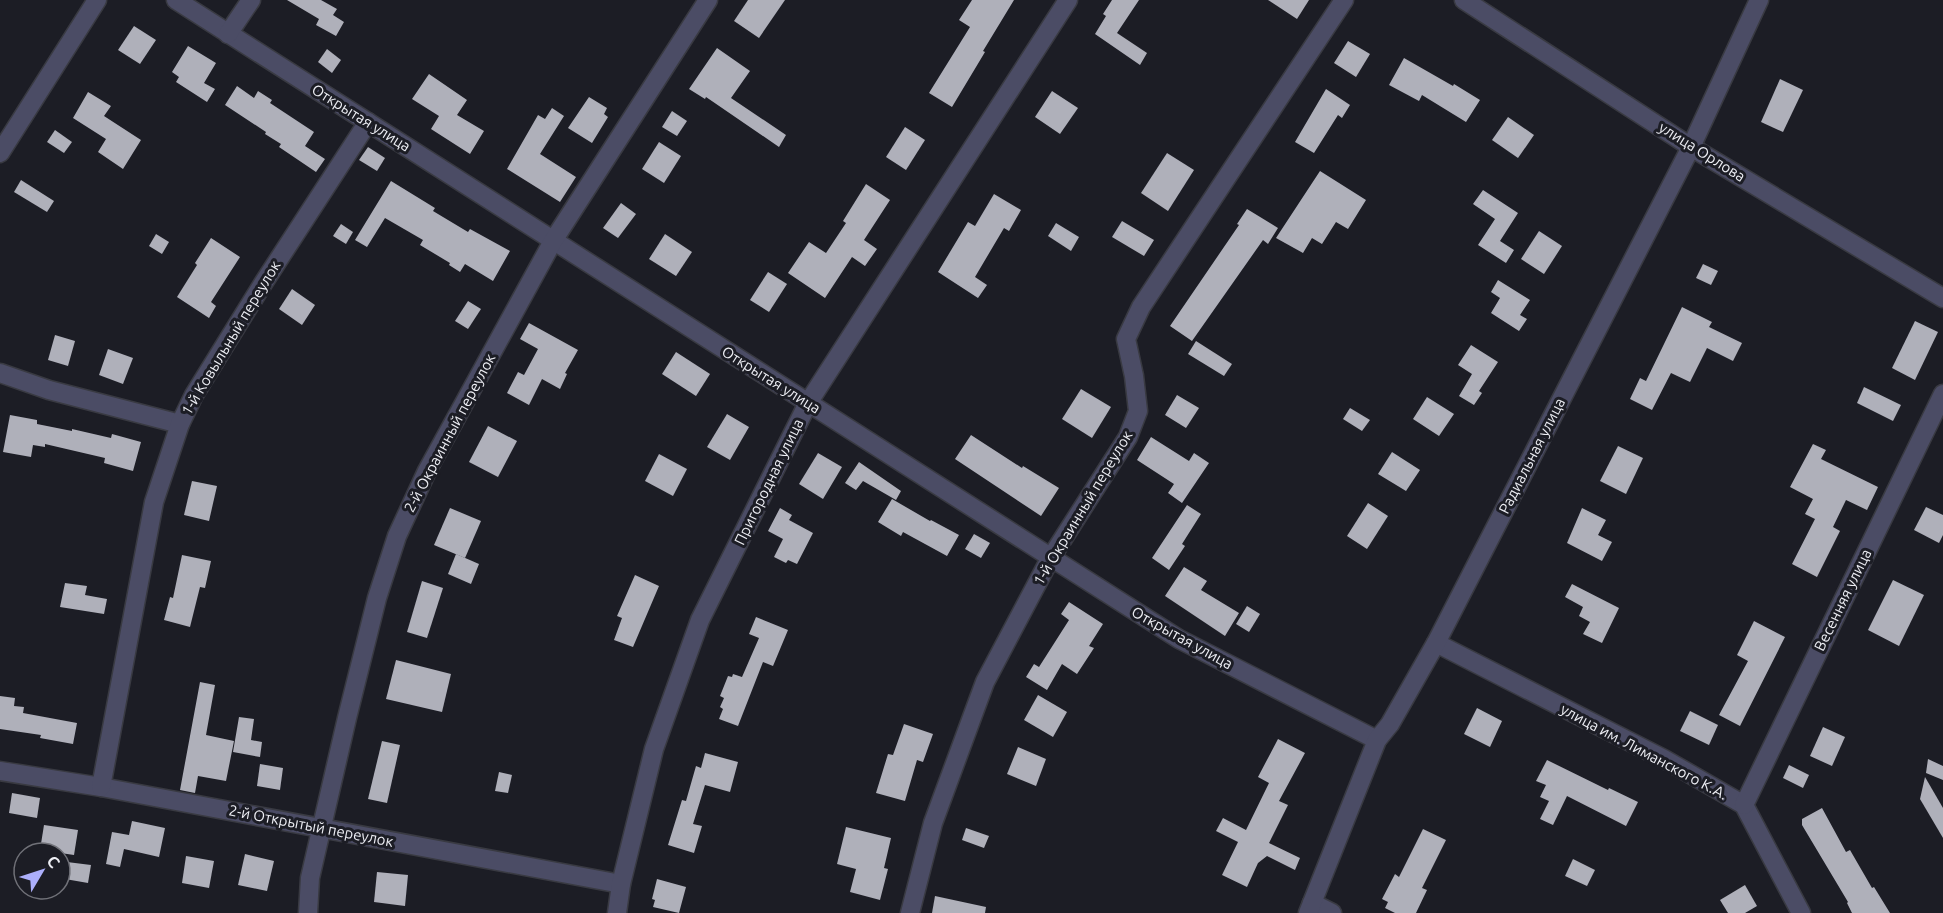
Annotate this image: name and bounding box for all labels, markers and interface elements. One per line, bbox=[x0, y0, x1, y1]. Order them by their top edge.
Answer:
street label: Открытая улица bbox=[309, 80, 414, 155]
street label: улица Орлова bbox=[1656, 118, 1749, 185]
street label: 1-й Ковыльный переулок bbox=[178, 257, 284, 418]
street label: Открытая улица bbox=[719, 342, 824, 417]
street label: 2-й Окраинный переулок bbox=[400, 350, 499, 515]
street label: Радиальная улица bbox=[1495, 395, 1568, 516]
street label: Пригородная улица bbox=[731, 416, 806, 548]
street label: 1-й Окраинный переулок bbox=[1030, 427, 1136, 588]
street label: Весенняя улица bbox=[1811, 546, 1875, 653]
street label: Открытая улица bbox=[1129, 603, 1236, 672]
street label: улица им. Лиманского К.А. bbox=[1558, 700, 1731, 803]
street label: 2-й Открытый переулок bbox=[227, 801, 395, 850]
north arrow bbox=[12, 841, 72, 901]
text: С bbox=[43, 852, 64, 871]

